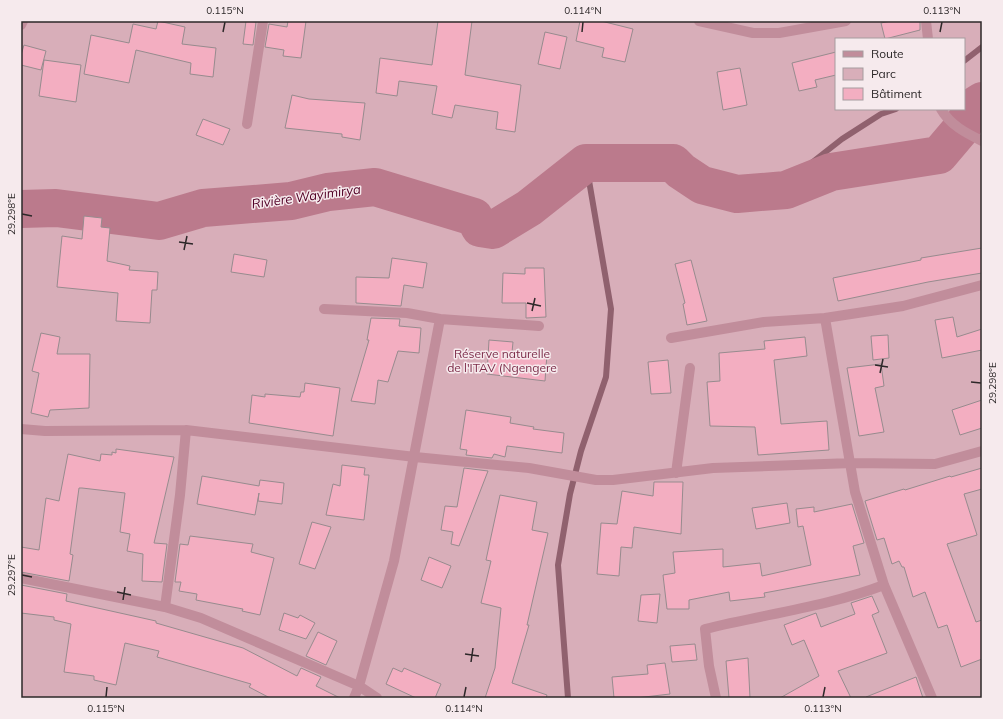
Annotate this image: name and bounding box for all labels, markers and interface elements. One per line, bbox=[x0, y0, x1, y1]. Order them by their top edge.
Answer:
text: 0.115°N bbox=[206, 4, 244, 17]
text: 0.114°N bbox=[564, 4, 602, 17]
text: 0.113°N bbox=[923, 4, 961, 17]
legend bbox=[835, 38, 965, 110]
text: Route bbox=[871, 46, 904, 61]
text: Parc bbox=[871, 66, 896, 81]
text: Bâtiment bbox=[871, 86, 922, 101]
water label: Rivière Wayimirya bbox=[250, 180, 362, 212]
text: 29.298°E bbox=[5, 193, 18, 235]
park label: Réserve naturelle de l'ITAV (Ngengere bbox=[447, 346, 557, 375]
text: 29.298°E bbox=[986, 362, 999, 404]
text: 29.297°E bbox=[5, 554, 18, 596]
text: 0.115°N bbox=[87, 702, 125, 715]
text: 0.114°N bbox=[445, 702, 483, 715]
text: 0.113°N bbox=[804, 702, 842, 715]

